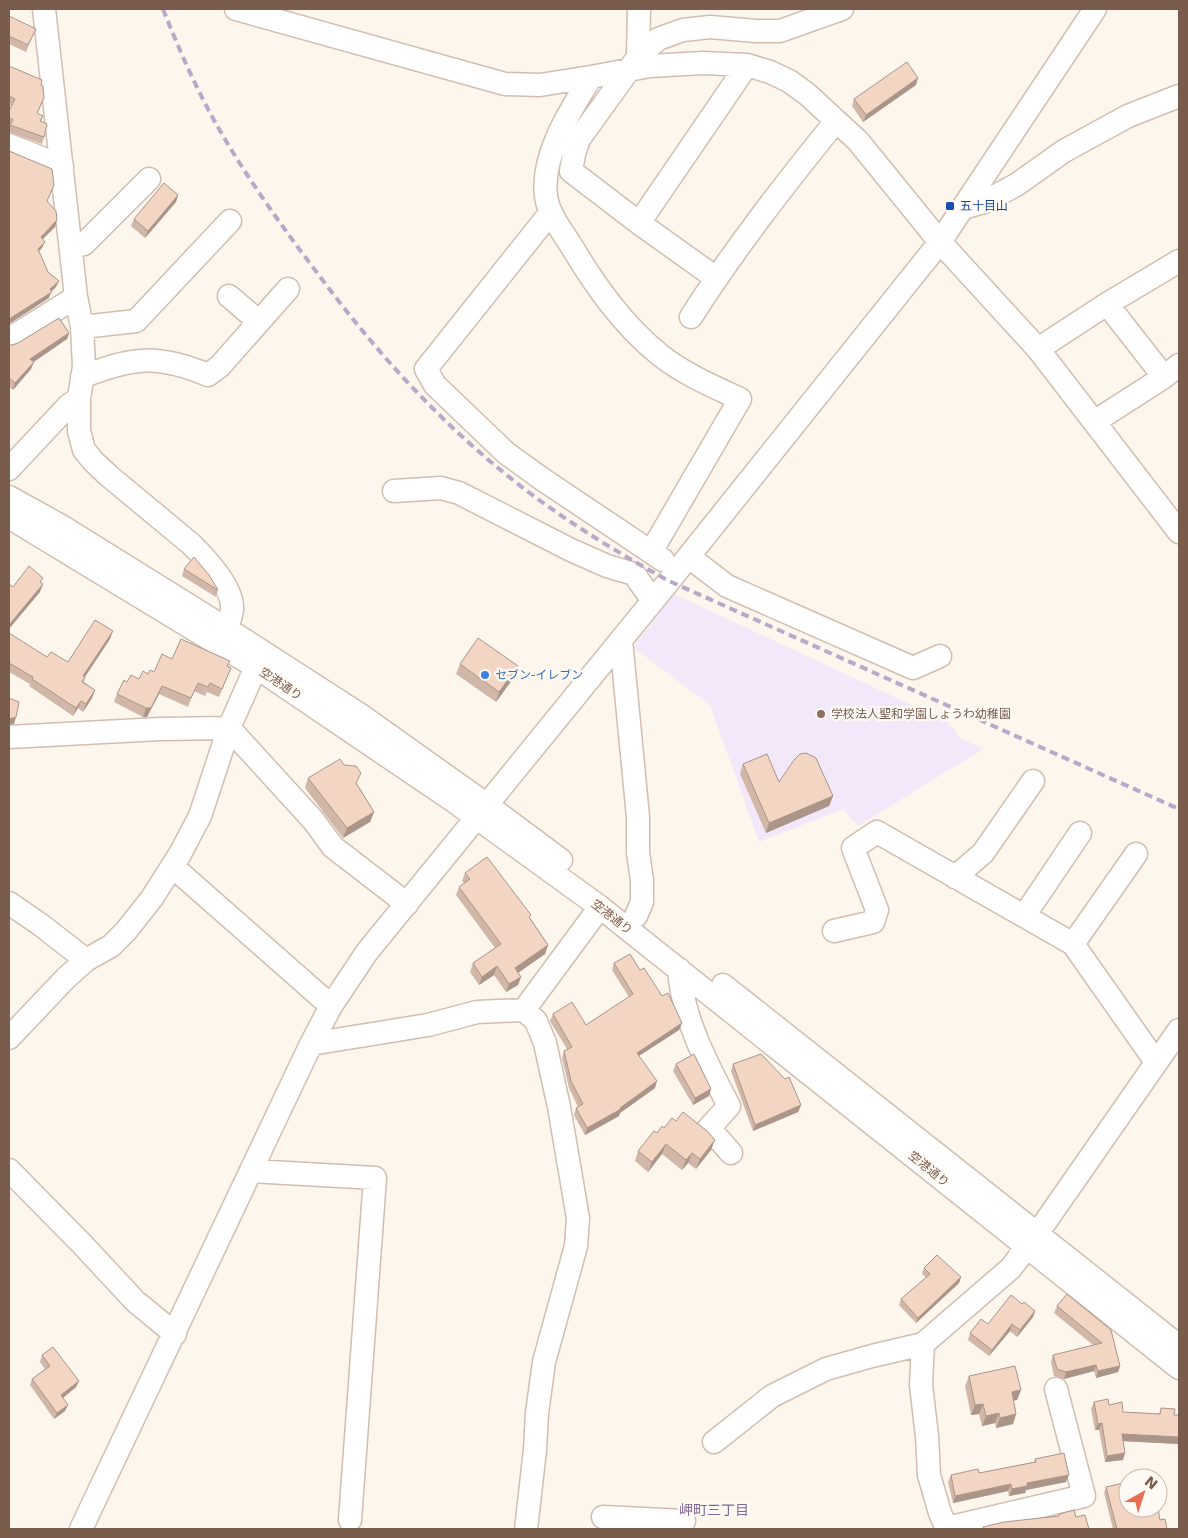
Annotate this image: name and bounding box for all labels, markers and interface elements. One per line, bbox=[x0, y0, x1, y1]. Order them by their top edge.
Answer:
place label: 五十目山 bbox=[960, 199, 1008, 213]
marker: 五十目山 bbox=[944, 200, 956, 212]
street label: 空港通り bbox=[257, 665, 305, 703]
place label: セブン-イレブン bbox=[495, 668, 583, 682]
marker: セブン-イレブン bbox=[479, 669, 491, 681]
place label: 学校法人聖和学園しょうわ幼稚園 bbox=[831, 707, 1011, 721]
marker: 学校法人聖和学園しょうわ幼稚園 bbox=[815, 708, 827, 720]
street label: 空港通り bbox=[589, 897, 635, 937]
street label: 空港通り bbox=[906, 1148, 952, 1190]
north arrow bbox=[1118, 1468, 1168, 1518]
text: N bbox=[1142, 1473, 1161, 1493]
district label: 岬町三丁目 bbox=[679, 1502, 749, 1518]

